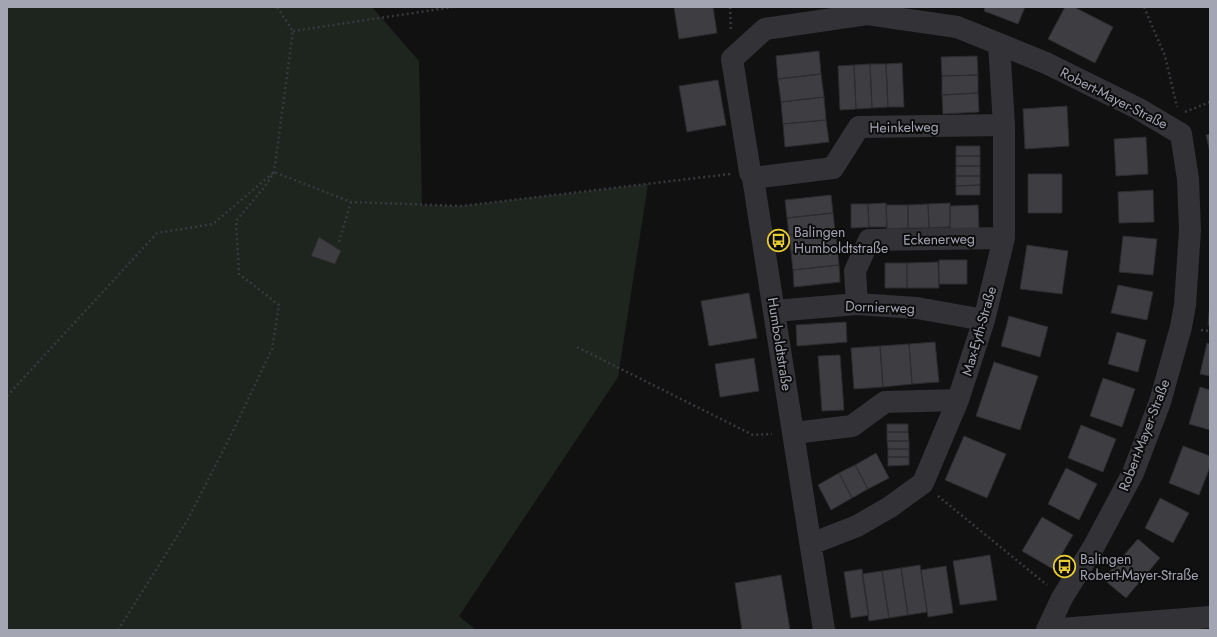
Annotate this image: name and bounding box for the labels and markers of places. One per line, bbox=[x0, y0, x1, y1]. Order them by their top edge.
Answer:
place label: Balingen Humboldtstraße bbox=[794, 222, 888, 258]
bus stop icon: Balingen Humboldtstraße bbox=[766, 227, 792, 253]
place label: Balingen Robert-Mayer-Straße bbox=[1080, 549, 1198, 585]
bus stop icon: Balingen Robert-Mayer-Straße bbox=[1051, 554, 1077, 580]

